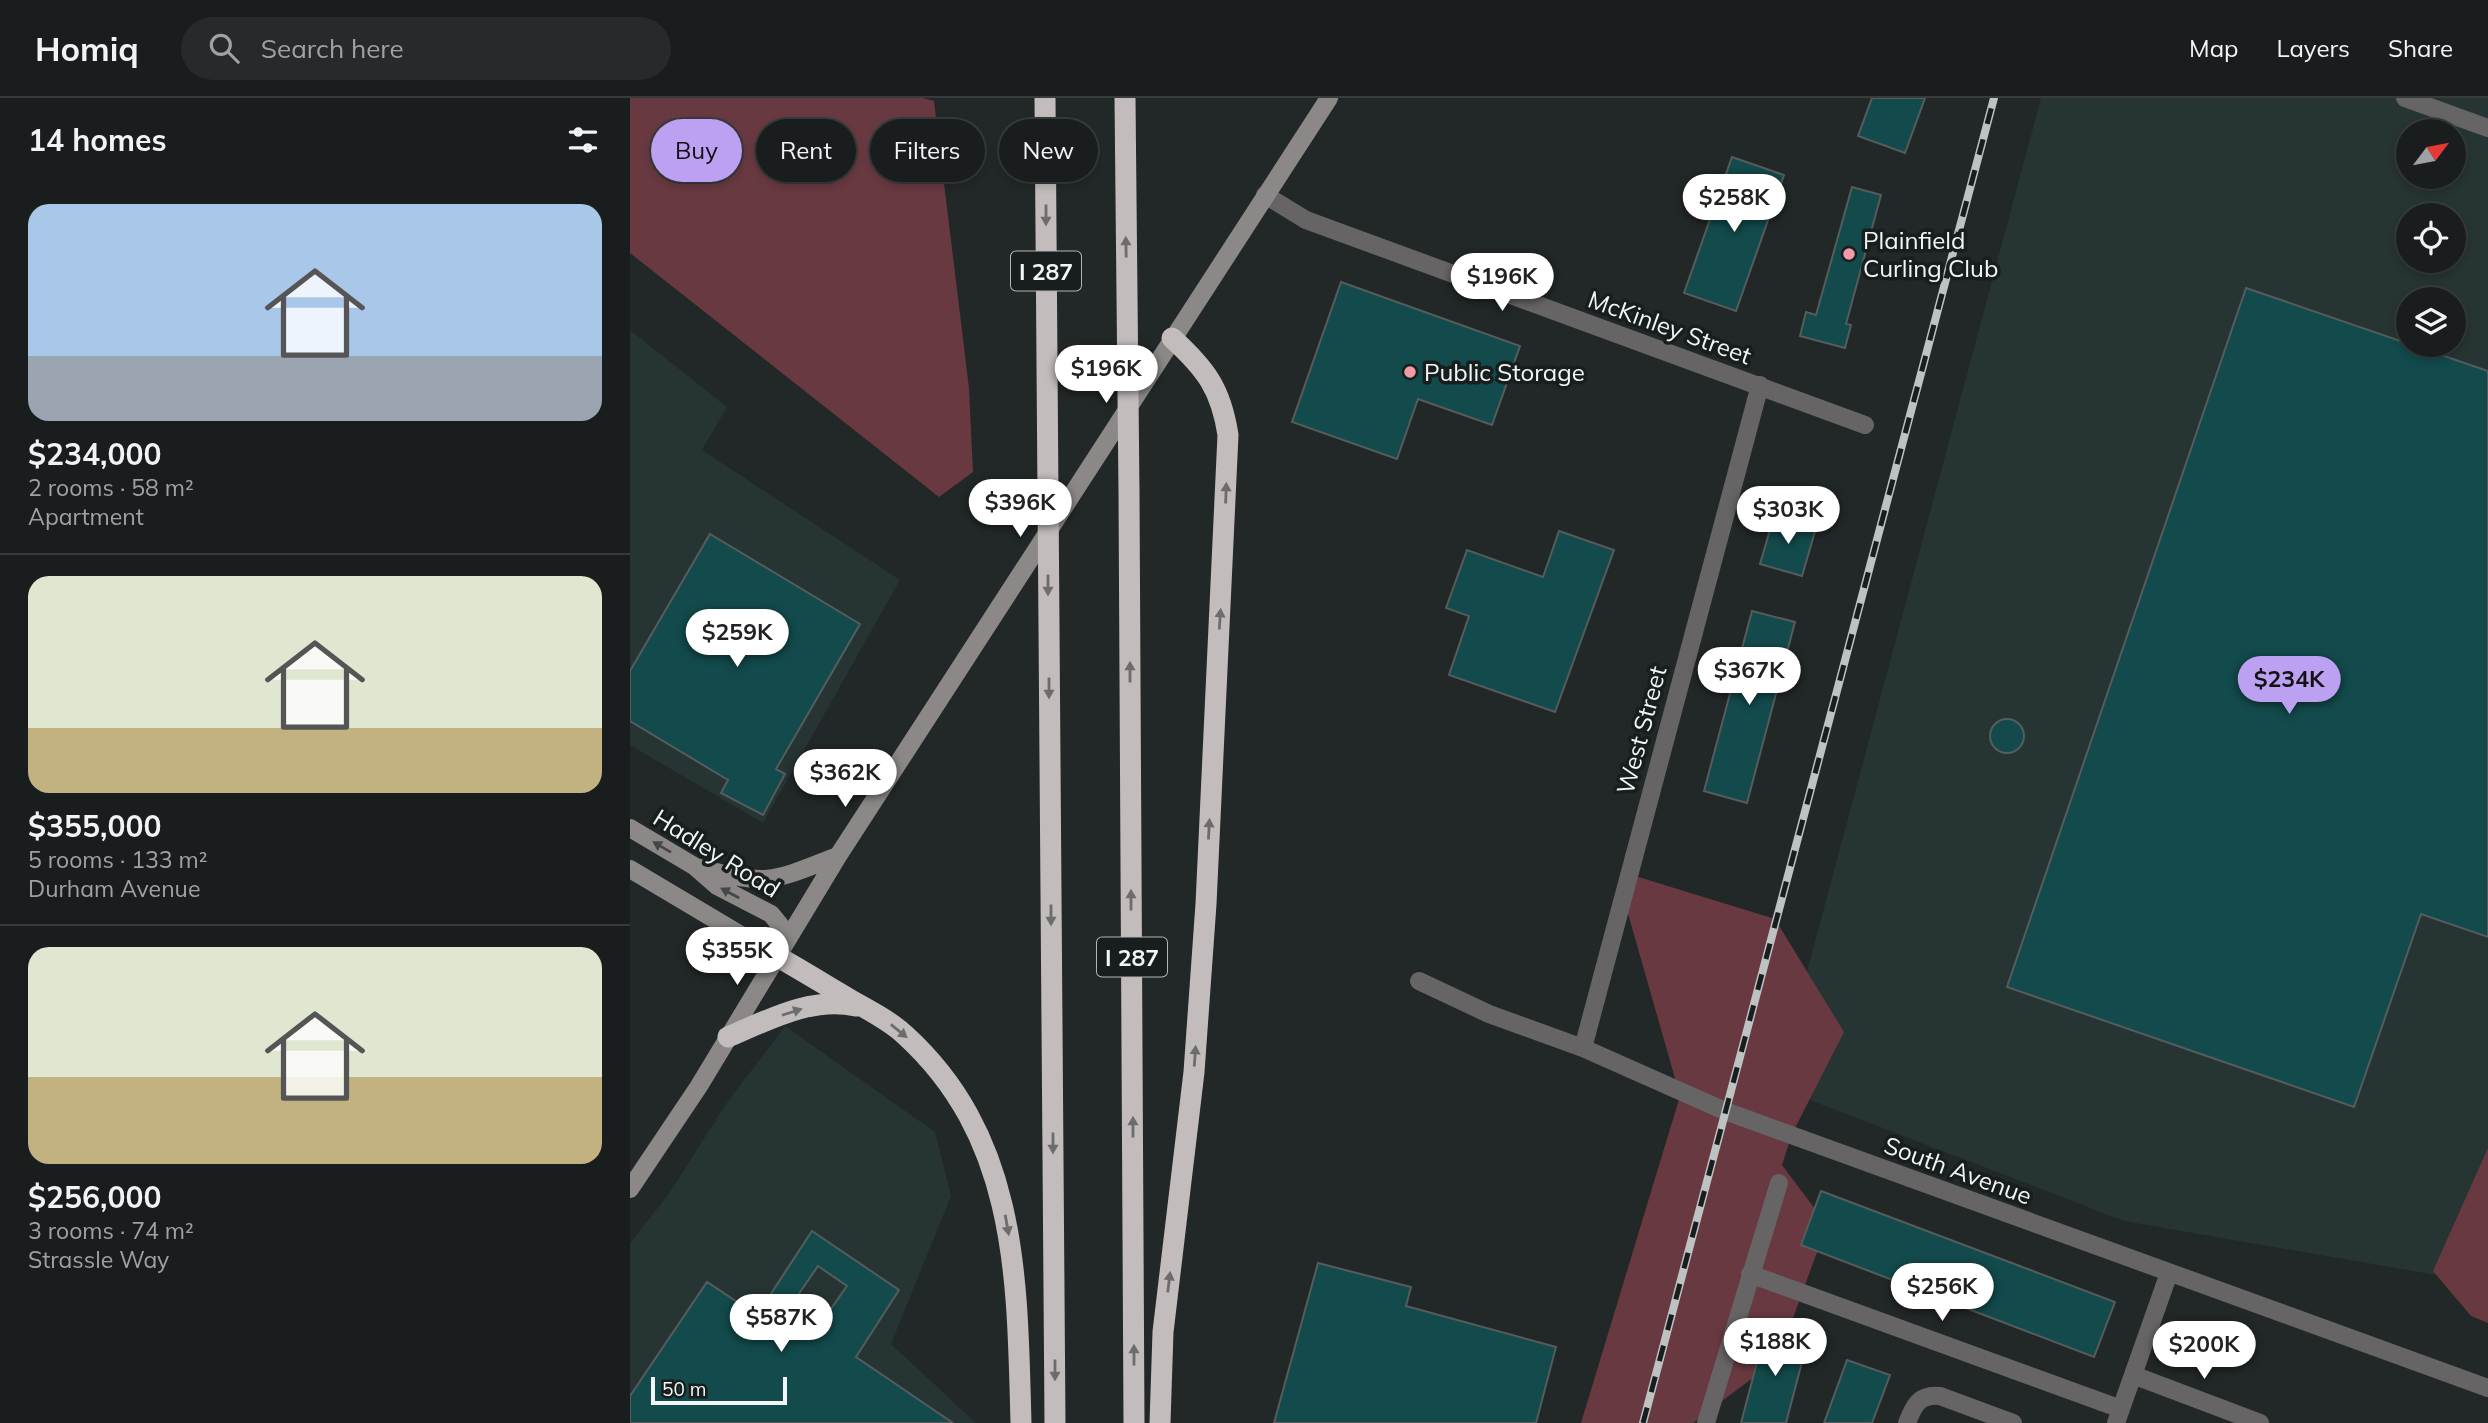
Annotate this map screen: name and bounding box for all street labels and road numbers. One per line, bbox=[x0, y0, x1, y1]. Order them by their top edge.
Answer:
road number: I 287 bbox=[1011, 252, 1081, 290]
street label: McKinley Street bbox=[1584, 284, 1756, 370]
street label: West Street bbox=[1610, 663, 1672, 797]
street label: Hadley Road bbox=[648, 802, 786, 904]
road number: I 287 bbox=[1097, 937, 1167, 976]
street label: South Avenue bbox=[1880, 1129, 2036, 1211]

